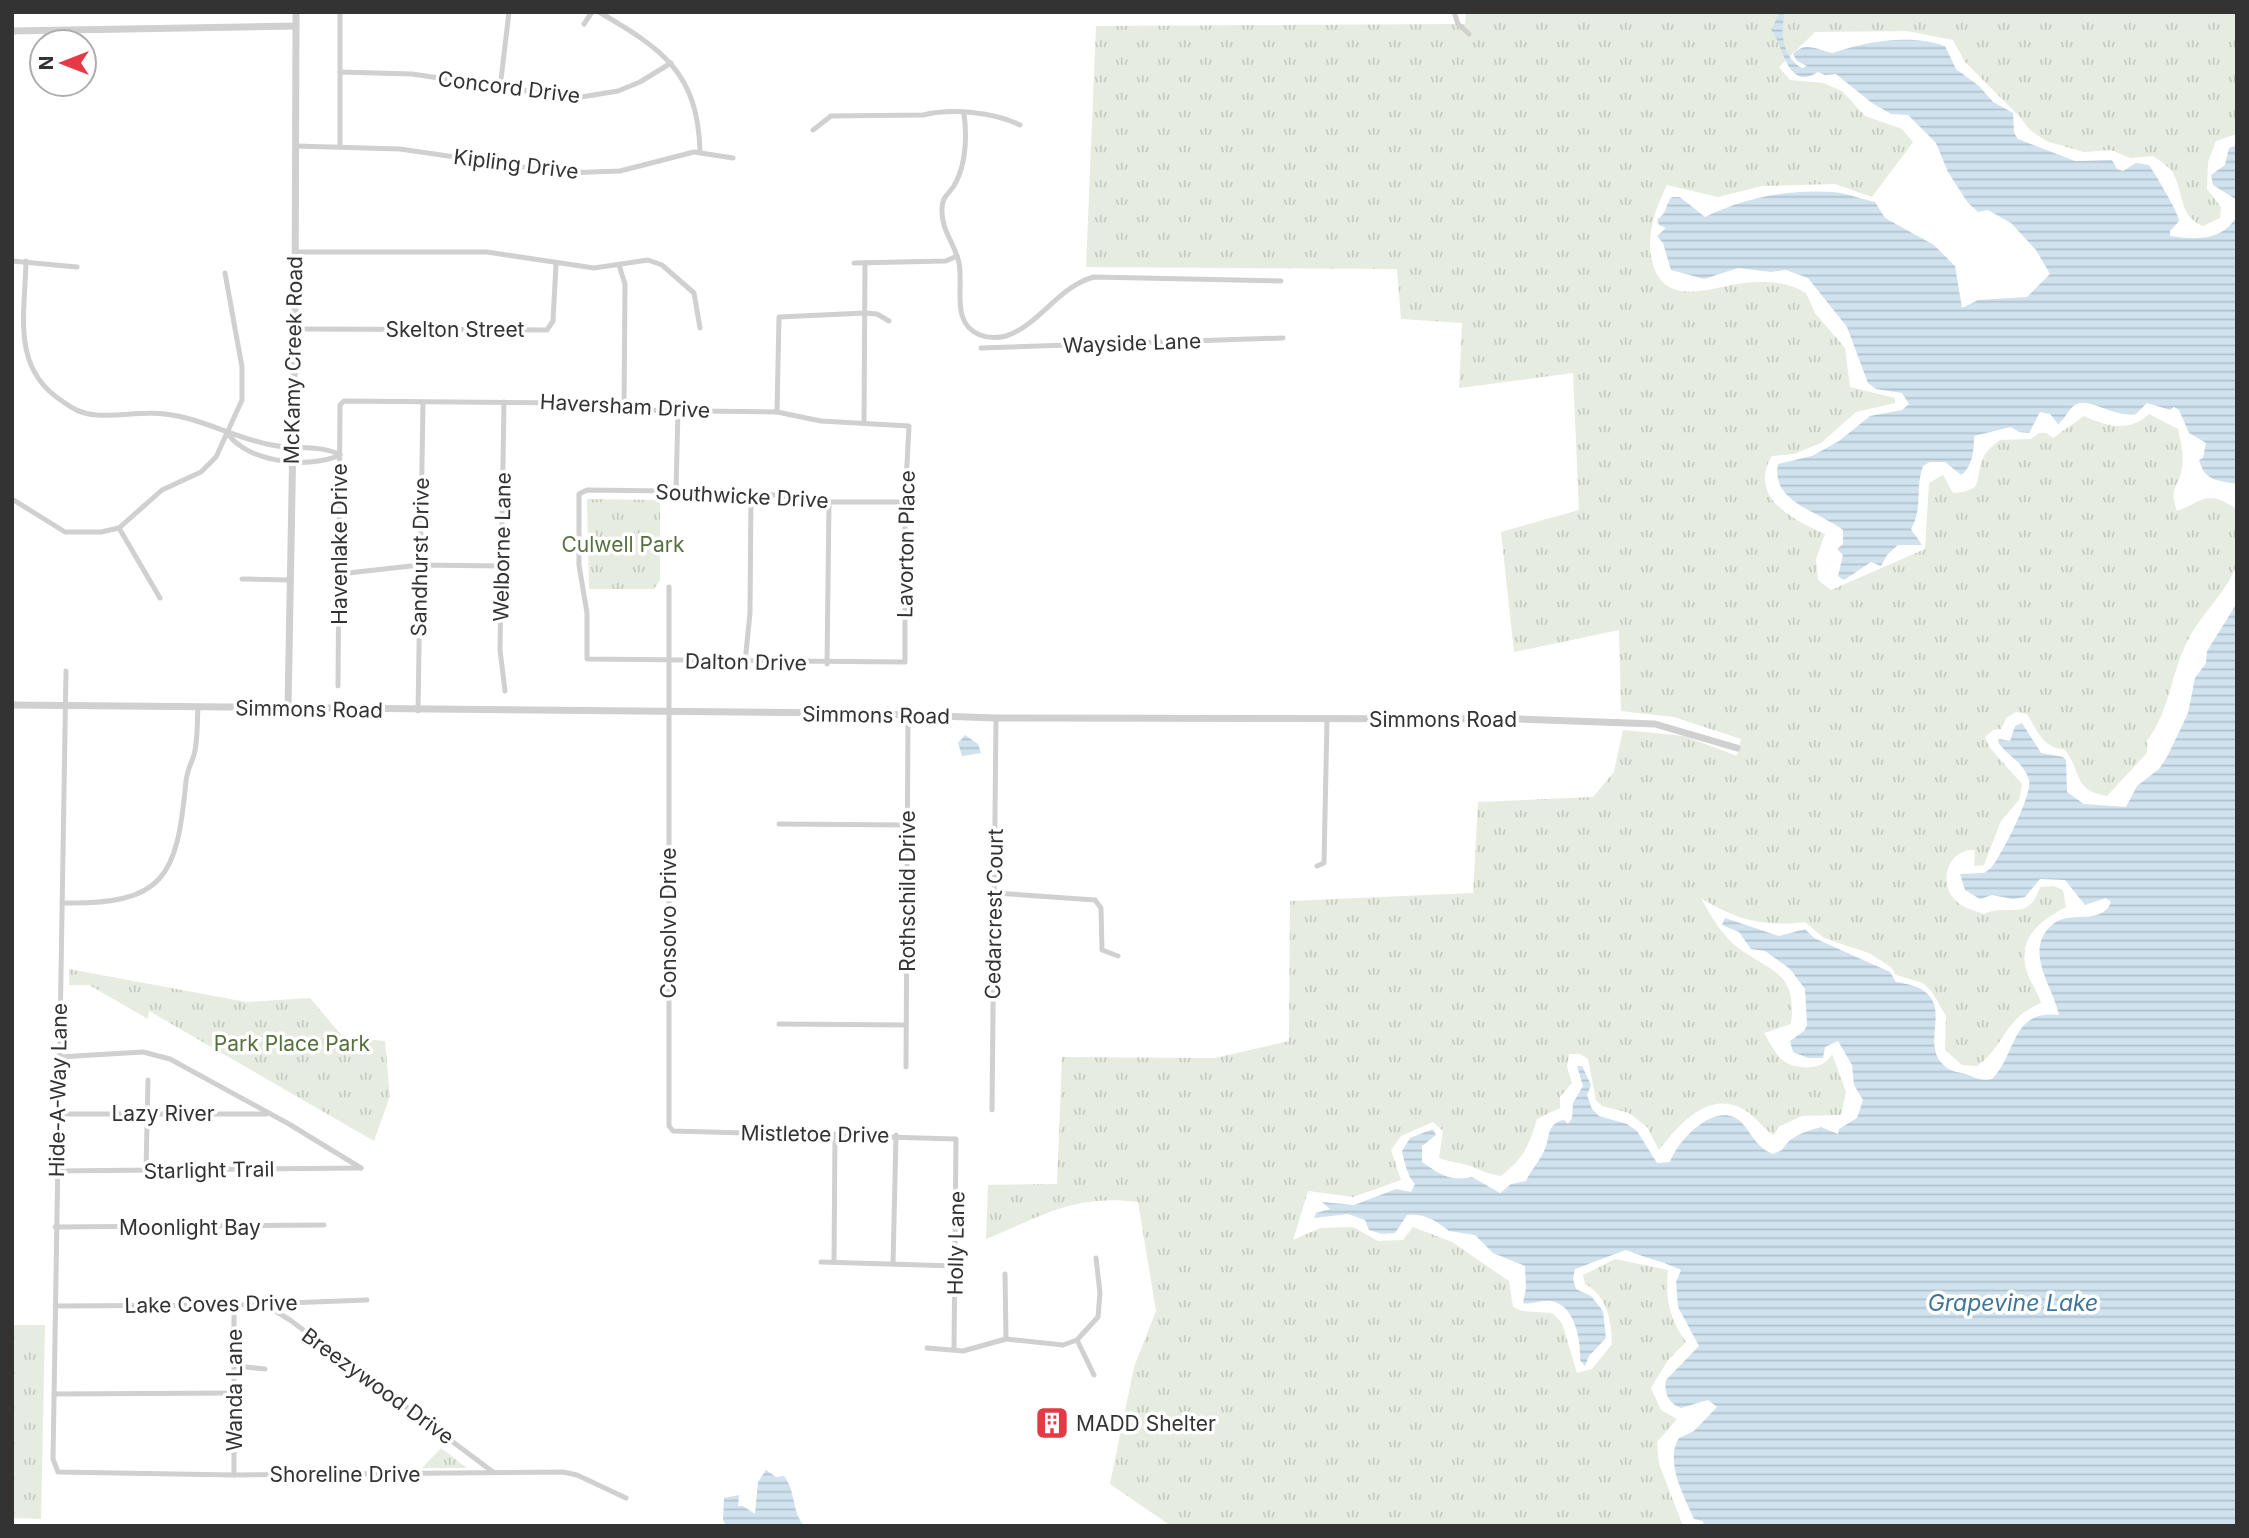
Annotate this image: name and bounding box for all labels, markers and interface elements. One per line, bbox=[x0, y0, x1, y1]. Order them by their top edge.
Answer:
north arrow bbox=[28, 28, 98, 98]
text: N bbox=[35, 56, 58, 70]
street label: Concord Drive bbox=[436, 66, 582, 108]
street label: Kipling Drive bbox=[452, 144, 580, 184]
street label: McKamy Creek Road bbox=[279, 256, 307, 464]
street label: Skelton Street bbox=[386, 317, 525, 342]
street label: Wayside Lane bbox=[1062, 328, 1202, 358]
street label: Haversham Drive bbox=[539, 389, 711, 423]
street label: Havenlake Drive bbox=[327, 463, 352, 625]
street label: Lavorton Place bbox=[892, 470, 920, 618]
street label: Welborne Lane bbox=[488, 472, 516, 622]
street label: Sandhurst Drive bbox=[406, 477, 434, 637]
street label: Southwicke Drive bbox=[655, 479, 829, 513]
park label: Culwell Park bbox=[562, 532, 685, 557]
street label: Dalton Drive bbox=[685, 648, 807, 676]
street label: Simmons Road bbox=[235, 695, 383, 723]
street label: Simmons Road bbox=[802, 701, 950, 729]
street label: Simmons Road bbox=[1369, 707, 1517, 732]
street label: Rothschild Drive bbox=[895, 810, 920, 972]
street label: Cedarcrest Court bbox=[980, 828, 1008, 1000]
street label: Consolvo Drive bbox=[656, 847, 681, 999]
street label: Hide-A-Way Lane bbox=[44, 1003, 72, 1177]
park label: Park Place Park bbox=[214, 1031, 371, 1056]
street label: Lazy River bbox=[111, 1101, 215, 1126]
street label: Mistletoe Drive bbox=[740, 1120, 890, 1148]
street label: Starlight Trail bbox=[143, 1156, 275, 1184]
street label: Holly Lane bbox=[943, 1191, 969, 1295]
street label: Moonlight Bay bbox=[119, 1215, 261, 1240]
water label: Grapevine Lake bbox=[1928, 1289, 2098, 1317]
street label: Lake Coves Drive bbox=[124, 1290, 298, 1318]
street label: Breezywood Drive bbox=[297, 1322, 459, 1450]
street label: Wanda Lane bbox=[222, 1329, 247, 1451]
building icon: MADD Shelter bbox=[1033, 1404, 1071, 1442]
place label: MADD Shelter bbox=[1076, 1411, 1216, 1436]
street label: Shoreline Drive bbox=[269, 1462, 421, 1487]

